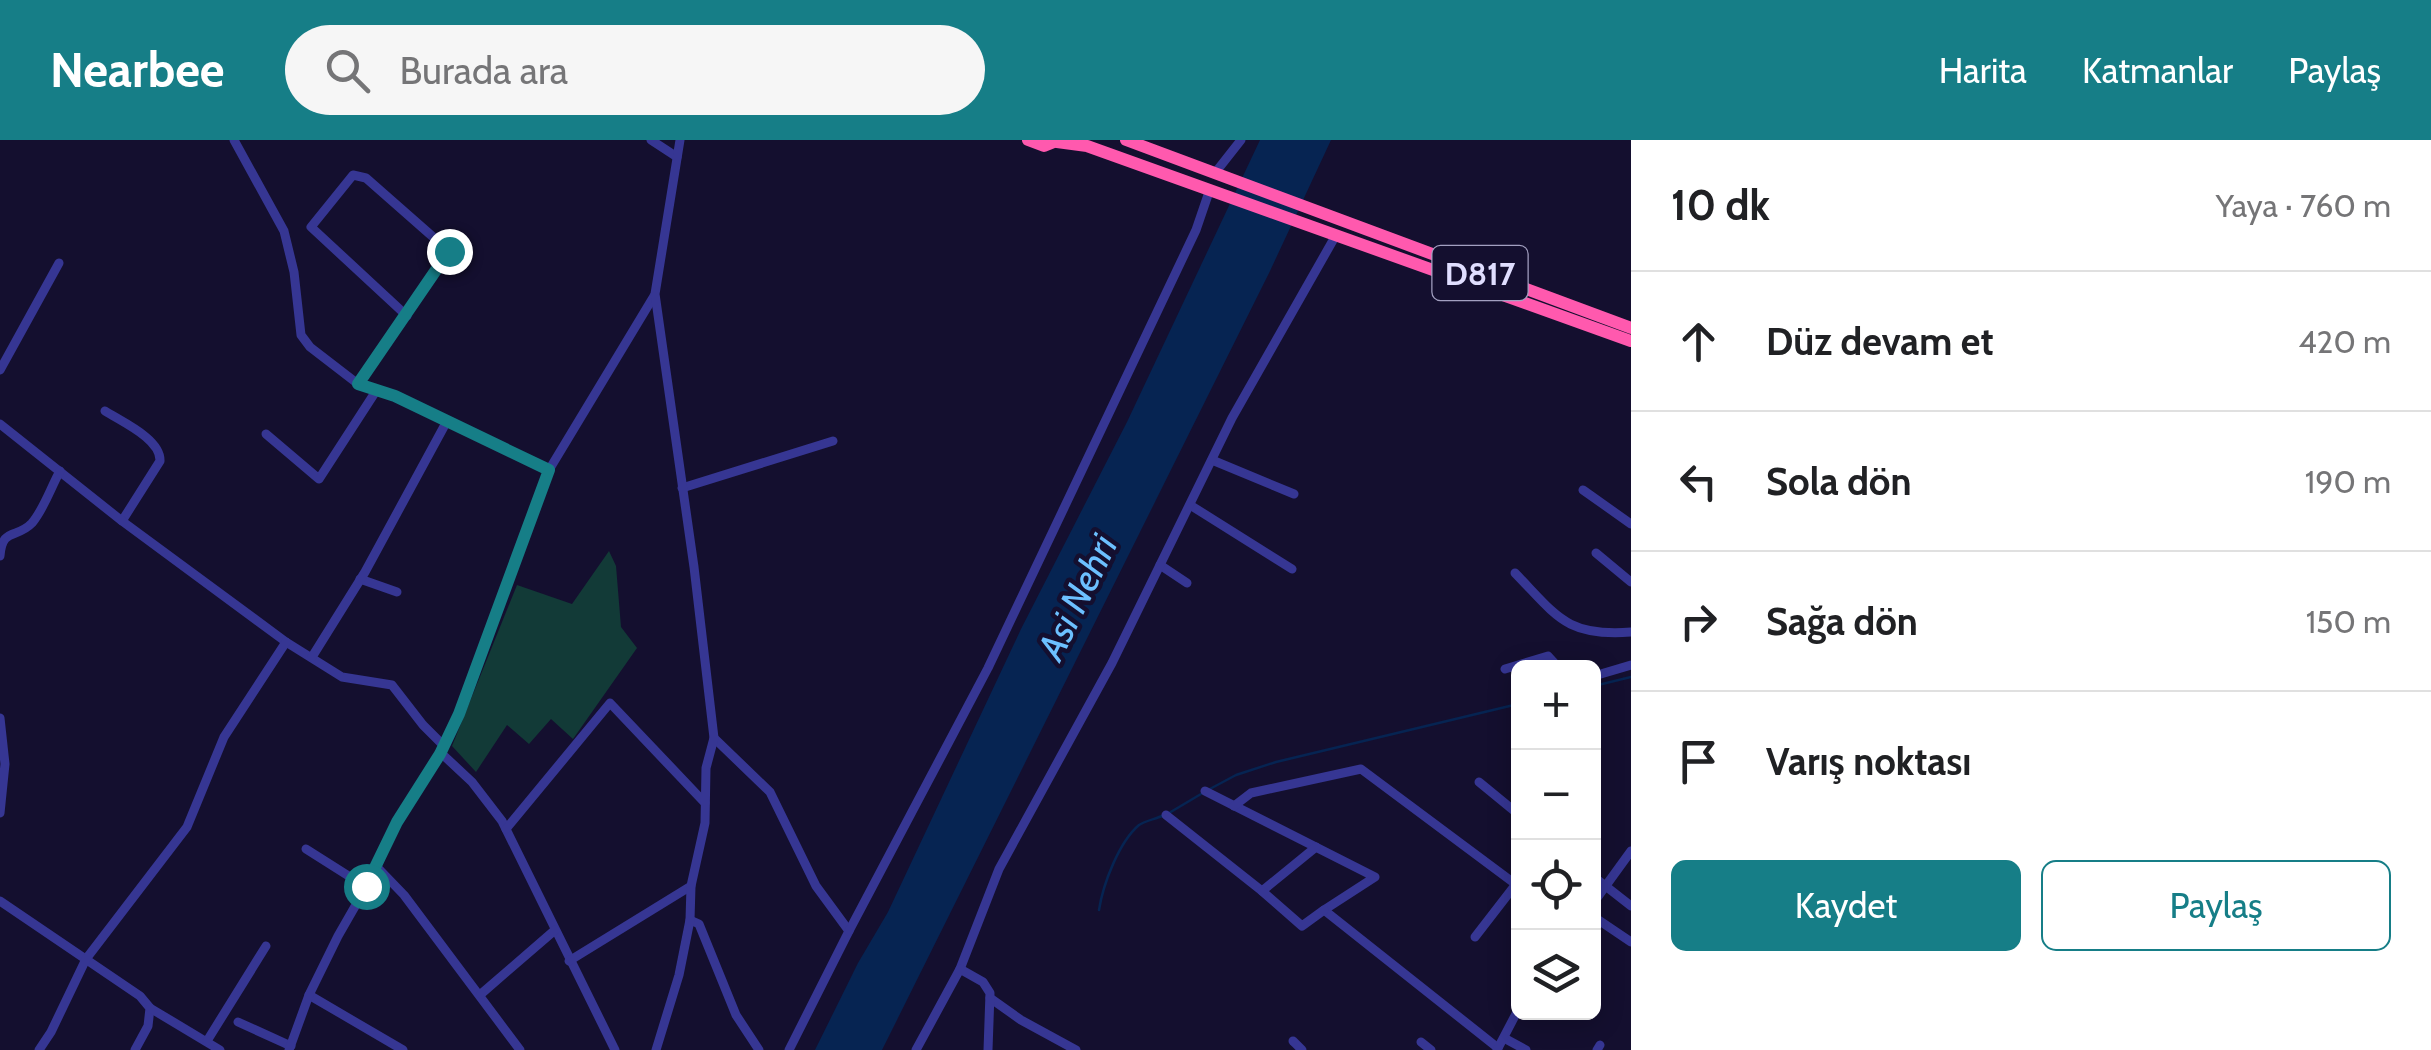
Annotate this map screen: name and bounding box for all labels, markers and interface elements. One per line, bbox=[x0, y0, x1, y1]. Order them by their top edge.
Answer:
search box bbox=[285, 25, 985, 115]
text: Nearbee bbox=[50, 41, 225, 99]
icon: search bbox=[320, 43, 375, 98]
text: Burada ara bbox=[400, 47, 568, 94]
text: Harita bbox=[1939, 49, 2027, 92]
text: Katmanlar bbox=[2082, 49, 2233, 92]
text: Paylaş bbox=[2288, 49, 2381, 92]
text: 10 dk bbox=[1671, 179, 1770, 231]
text: Yaya · 760 m bbox=[2216, 186, 2391, 225]
route end bbox=[427, 229, 473, 275]
road number: D817 bbox=[1432, 246, 1528, 300]
icon: ahead bbox=[1671, 314, 1726, 369]
text: Düz devam et bbox=[1766, 318, 1993, 365]
text: 420 m bbox=[2298, 322, 2391, 361]
icon: left bbox=[1671, 454, 1726, 509]
text: Sola dön bbox=[1766, 458, 1912, 505]
text: 190 m bbox=[2305, 462, 2391, 501]
water label: Asi Nehri bbox=[1026, 526, 1128, 669]
icon: right bbox=[1671, 594, 1726, 649]
text: Sağa dön bbox=[1766, 598, 1918, 645]
text: 150 m bbox=[2306, 602, 2391, 641]
map controls bbox=[1511, 660, 1601, 1020]
button: + bbox=[1511, 660, 1601, 750]
icon: arrive bbox=[1671, 734, 1726, 789]
text: Varış noktası bbox=[1766, 738, 1971, 785]
button: − bbox=[1511, 750, 1601, 840]
button: locate bbox=[1511, 840, 1601, 930]
button: Kaydet bbox=[1671, 860, 2021, 951]
button: Paylaş bbox=[2041, 860, 2391, 951]
route start bbox=[344, 864, 390, 910]
button: layers bbox=[1511, 930, 1601, 1020]

